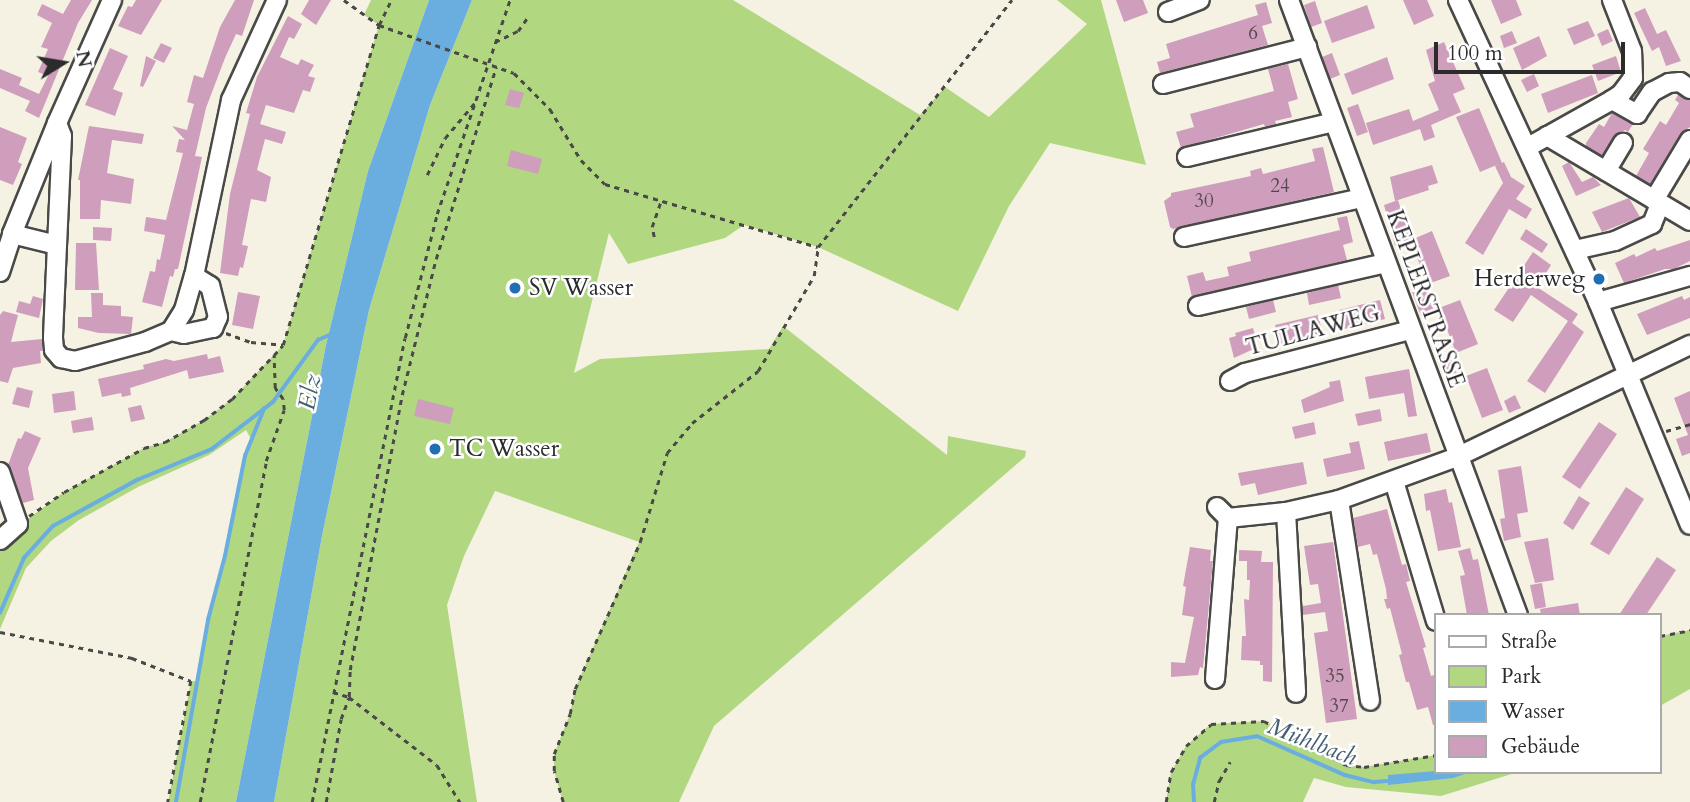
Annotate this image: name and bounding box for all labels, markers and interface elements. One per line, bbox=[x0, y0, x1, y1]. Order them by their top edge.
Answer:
house number: 6 bbox=[1248, 23, 1258, 45]
north arrow bbox=[28, 28, 98, 98]
scale bar bbox=[1438, 28, 1629, 72]
text: 100 m bbox=[1447, 39, 1503, 68]
text: N bbox=[69, 48, 98, 70]
house number: 24 bbox=[1270, 176, 1290, 198]
house number: 30 bbox=[1194, 191, 1214, 213]
street label: KEPLERSTRASSE bbox=[1380, 206, 1470, 392]
place label: Herderweg bbox=[1474, 265, 1585, 293]
marker: Herderweg bbox=[1591, 271, 1607, 287]
place label: SV Wasser bbox=[529, 274, 633, 302]
marker: SV Wasser bbox=[507, 280, 523, 296]
street label: TULLAWEG bbox=[1243, 300, 1383, 362]
water label: Elz bbox=[292, 372, 328, 412]
place label: TC Wasser bbox=[449, 435, 559, 463]
marker: TC Wasser bbox=[427, 441, 443, 457]
legend bbox=[1434, 613, 1662, 774]
text: Straße bbox=[1501, 627, 1557, 656]
text: Park bbox=[1501, 662, 1541, 691]
house number: 35 bbox=[1325, 666, 1345, 688]
house number: 37 bbox=[1329, 696, 1349, 718]
text: Wasser bbox=[1501, 697, 1565, 726]
water label: Mühlbach bbox=[1263, 712, 1361, 772]
text: Gebäude bbox=[1501, 732, 1580, 761]

